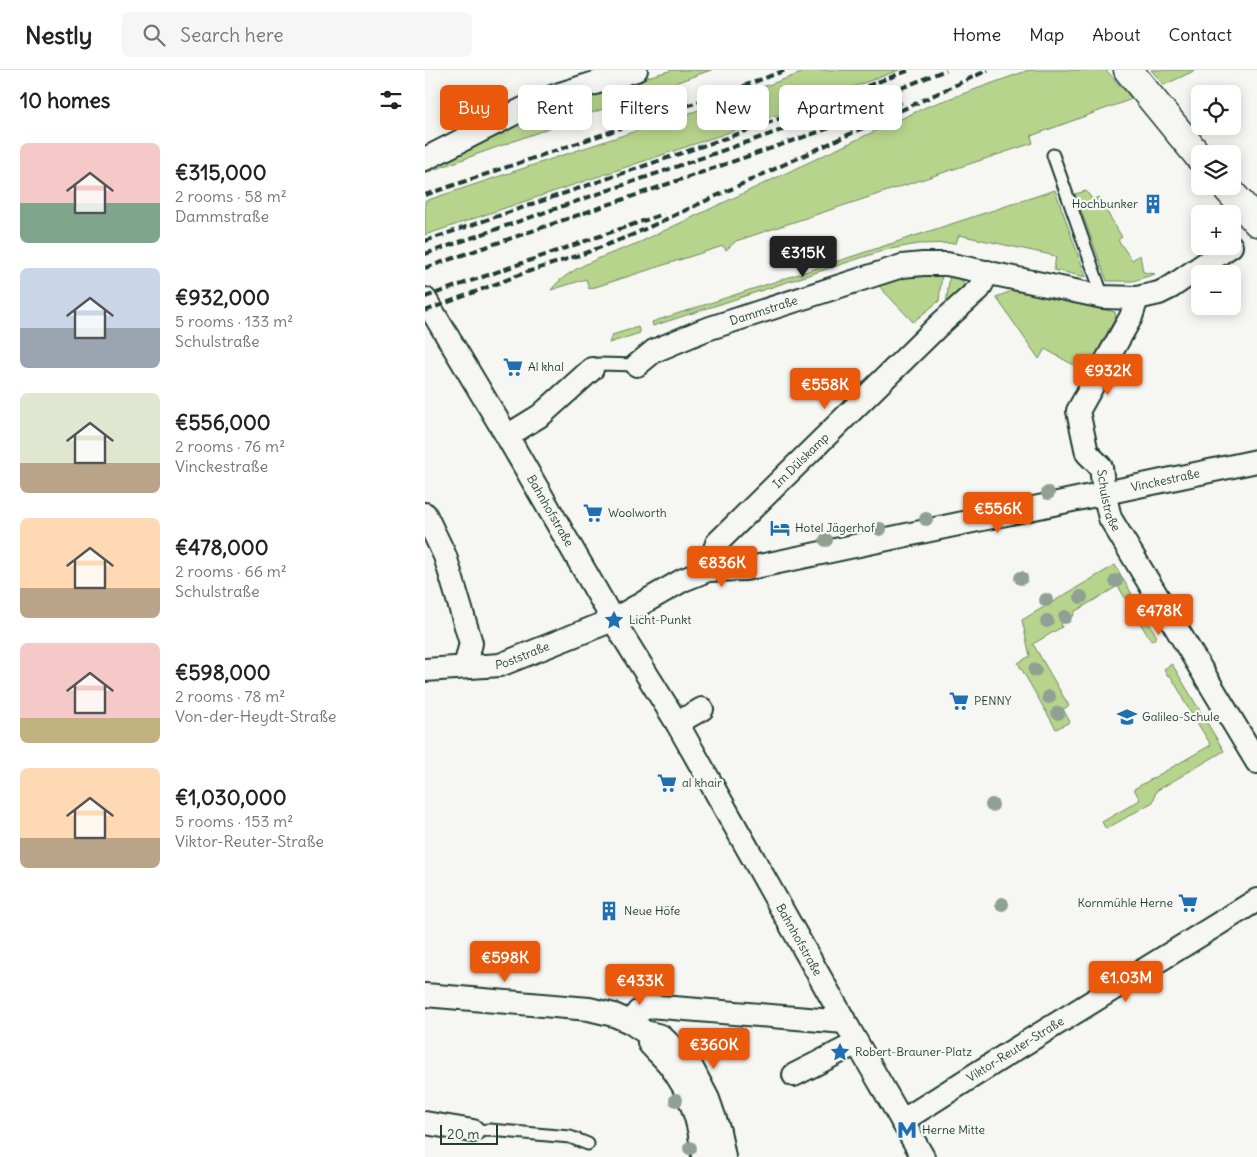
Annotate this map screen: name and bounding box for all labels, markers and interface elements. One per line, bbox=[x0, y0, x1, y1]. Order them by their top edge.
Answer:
search box bbox=[122, 12, 472, 57]
text: Nestly bbox=[25, 20, 92, 50]
icon: search bbox=[140, 21, 168, 49]
text: Search here bbox=[180, 23, 283, 47]
text: Home bbox=[953, 23, 1001, 46]
text: Map bbox=[1029, 23, 1064, 46]
text: About bbox=[1092, 23, 1140, 46]
text: Contact bbox=[1168, 23, 1232, 46]
chip: Buy bbox=[440, 85, 508, 130]
chip: Rent bbox=[518, 85, 592, 130]
chip: Filters bbox=[602, 85, 687, 130]
chip: New bbox=[697, 85, 769, 130]
chip: Apartment bbox=[779, 85, 902, 130]
map controls bbox=[1191, 85, 1241, 315]
button: locate bbox=[1191, 85, 1241, 135]
icon: filters bbox=[377, 86, 405, 114]
text: 10 homes bbox=[20, 87, 110, 114]
button: layers bbox=[1191, 145, 1241, 195]
text: €315,000 bbox=[175, 159, 266, 186]
icon: home bbox=[60, 163, 120, 223]
text: 2 rooms · 58 m² bbox=[175, 186, 287, 206]
building icon: Hochbunker bbox=[1142, 193, 1164, 215]
place label: Hochbunker bbox=[1072, 196, 1138, 211]
button: + bbox=[1191, 205, 1241, 255]
text: Dammstraße bbox=[175, 206, 269, 226]
pin: €315K bbox=[768, 236, 838, 278]
text: €315K bbox=[781, 242, 825, 262]
button: − bbox=[1191, 265, 1241, 315]
text: €932,000 bbox=[175, 284, 270, 311]
icon: home bbox=[60, 288, 120, 348]
street label: Dammstraße bbox=[728, 292, 799, 328]
text: 5 rooms · 133 m² bbox=[175, 311, 293, 331]
text: Schulstraße bbox=[175, 331, 260, 351]
pin: €932K bbox=[1073, 354, 1143, 396]
supermarket icon: Al khal bbox=[502, 356, 524, 378]
place label: Al khal bbox=[528, 359, 564, 374]
text: €932K bbox=[1084, 360, 1132, 380]
pin: €558K bbox=[790, 368, 860, 410]
text: €558K bbox=[801, 374, 849, 394]
text: €556,000 bbox=[175, 409, 271, 436]
icon: home bbox=[60, 413, 120, 473]
street label: Im Dülskamp bbox=[769, 429, 832, 491]
text: 2 rooms · 76 m² bbox=[175, 436, 285, 456]
text: Vinckestraße bbox=[175, 456, 268, 476]
street label: Vinckestraße bbox=[1130, 465, 1201, 494]
street label: Schulstraße bbox=[1094, 469, 1124, 534]
street label: Bahnhofstraße bbox=[524, 472, 577, 549]
pin: €556K bbox=[963, 492, 1033, 534]
text: €556K bbox=[974, 498, 1022, 518]
supermarket icon: Woolworth bbox=[582, 502, 604, 524]
place label: Woolworth bbox=[608, 505, 667, 520]
hotel icon: Hotel Jägerhof bbox=[769, 517, 791, 539]
place label: Hotel Jägerhof bbox=[795, 520, 876, 535]
text: €478,000 bbox=[175, 534, 268, 561]
icon: home bbox=[60, 538, 120, 598]
pin: €836K bbox=[687, 546, 757, 588]
text: €836K bbox=[698, 552, 746, 572]
text: 2 rooms · 66 m² bbox=[175, 561, 287, 581]
text: Schulstraße bbox=[175, 581, 260, 601]
pin: €478K bbox=[1124, 594, 1194, 636]
text: €478K bbox=[1136, 600, 1182, 620]
place icon: Licht-Punkt bbox=[603, 609, 625, 631]
place label: Licht-Punkt bbox=[629, 612, 691, 627]
street label: Poststraße bbox=[495, 638, 551, 672]
text: €598,000 bbox=[175, 659, 271, 686]
icon: home bbox=[60, 663, 120, 723]
text: 2 rooms · 78 m² bbox=[175, 686, 285, 706]
supermarket icon: PENNY bbox=[948, 690, 970, 712]
place label: PENNY bbox=[974, 693, 1012, 708]
text: Von-der-Heydt-Straße bbox=[175, 706, 337, 726]
school or university icon: Galileo-Schule bbox=[1116, 706, 1138, 728]
place label: Galileo-Schule bbox=[1142, 709, 1219, 724]
supermarket icon: al khair bbox=[656, 772, 678, 794]
place label: al khair bbox=[682, 775, 722, 790]
text: €1,030,000 bbox=[175, 784, 286, 811]
icon: home bbox=[60, 788, 120, 848]
text: 5 rooms · 153 m² bbox=[175, 811, 293, 831]
text: Viktor-Reuter-Straße bbox=[175, 831, 324, 851]
supermarket icon: Kornmühle Herne bbox=[1177, 892, 1199, 914]
place label: Kornmühle Herne bbox=[1077, 895, 1173, 910]
building icon: Neue Höfe bbox=[598, 900, 620, 922]
street label: Bahnhofstraße bbox=[773, 901, 826, 978]
place label: Neue Höfe bbox=[624, 903, 680, 918]
pin: €598K bbox=[470, 940, 540, 983]
text: €598K bbox=[481, 947, 529, 967]
pin: €1.03M bbox=[1085, 960, 1167, 1003]
pin: €433K bbox=[605, 964, 675, 1006]
text: €1.03M bbox=[1100, 967, 1152, 987]
text: €433K bbox=[616, 970, 664, 990]
street label: Viktor-Reuter-Straße bbox=[964, 1013, 1066, 1085]
pin: €360K bbox=[679, 1028, 749, 1070]
text: €360K bbox=[689, 1034, 739, 1054]
place icon: Robert-Brauner-Platz bbox=[829, 1041, 851, 1063]
place label: Robert-Brauner-Platz bbox=[855, 1044, 972, 1059]
metro station icon: Herne Mitte bbox=[896, 1119, 918, 1141]
scale bar bbox=[440, 1122, 497, 1145]
place label: Herne Mitte bbox=[922, 1122, 985, 1137]
text: 20 m bbox=[447, 1125, 480, 1143]

